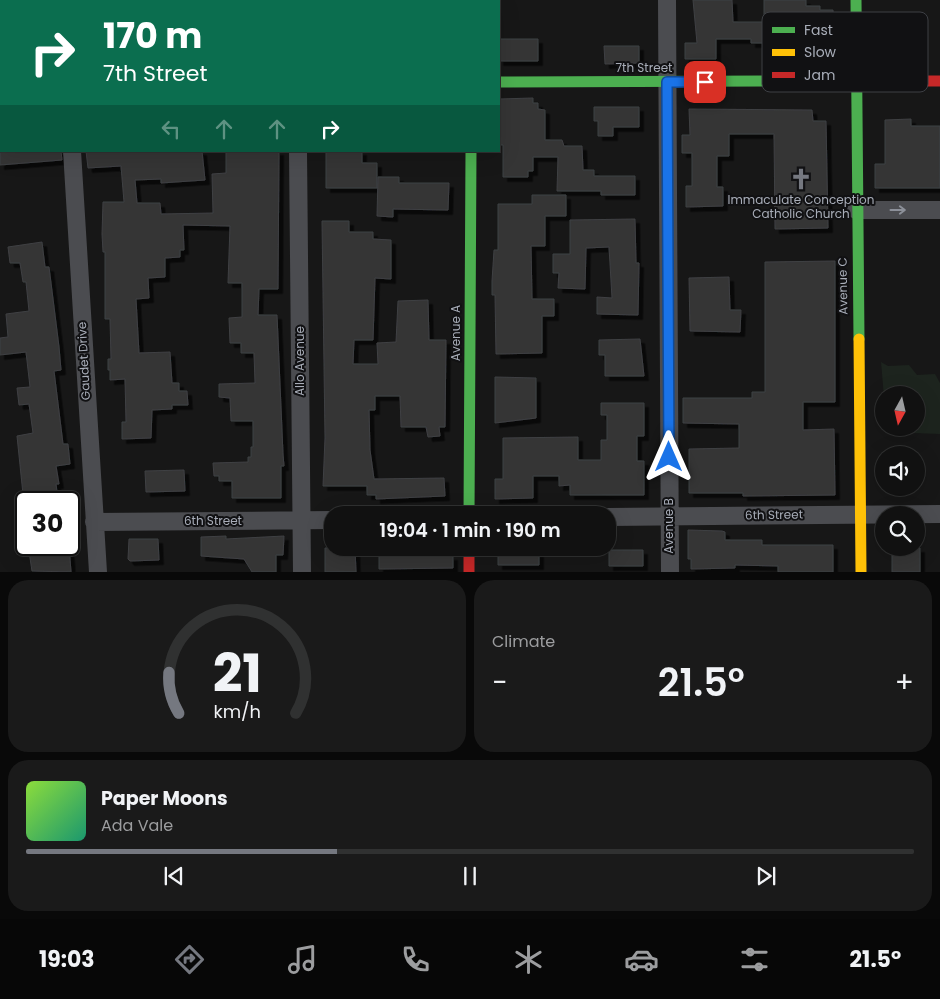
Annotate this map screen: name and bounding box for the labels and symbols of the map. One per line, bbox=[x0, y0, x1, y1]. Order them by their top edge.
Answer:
legend bbox=[762, 12, 928, 92]
text: Fast bbox=[804, 20, 833, 40]
text: Slow bbox=[804, 42, 837, 62]
street label: 7th Street bbox=[616, 59, 672, 76]
pin bbox=[684, 61, 726, 103]
text: Jam bbox=[804, 65, 835, 85]
church icon: Immaculate Conception Catholic Church bbox=[788, 166, 814, 192]
place label: Immaculate Conception Catholic Church bbox=[728, 191, 874, 222]
one-way arrow bbox=[890, 205, 906, 215]
street label: Avenue C bbox=[833, 257, 852, 315]
street label: Avenue A bbox=[447, 305, 464, 361]
street label: Gaudet Drive bbox=[73, 321, 94, 401]
street label: Allo Avenue bbox=[291, 326, 308, 396]
north arrow bbox=[875, 386, 925, 436]
position arrow bbox=[642, 430, 694, 482]
speed limit sign: 30 bbox=[15, 491, 80, 556]
street label: Avenue B bbox=[660, 498, 677, 554]
street label: 6th Street bbox=[745, 505, 803, 524]
street label: 6th Street bbox=[184, 512, 242, 529]

